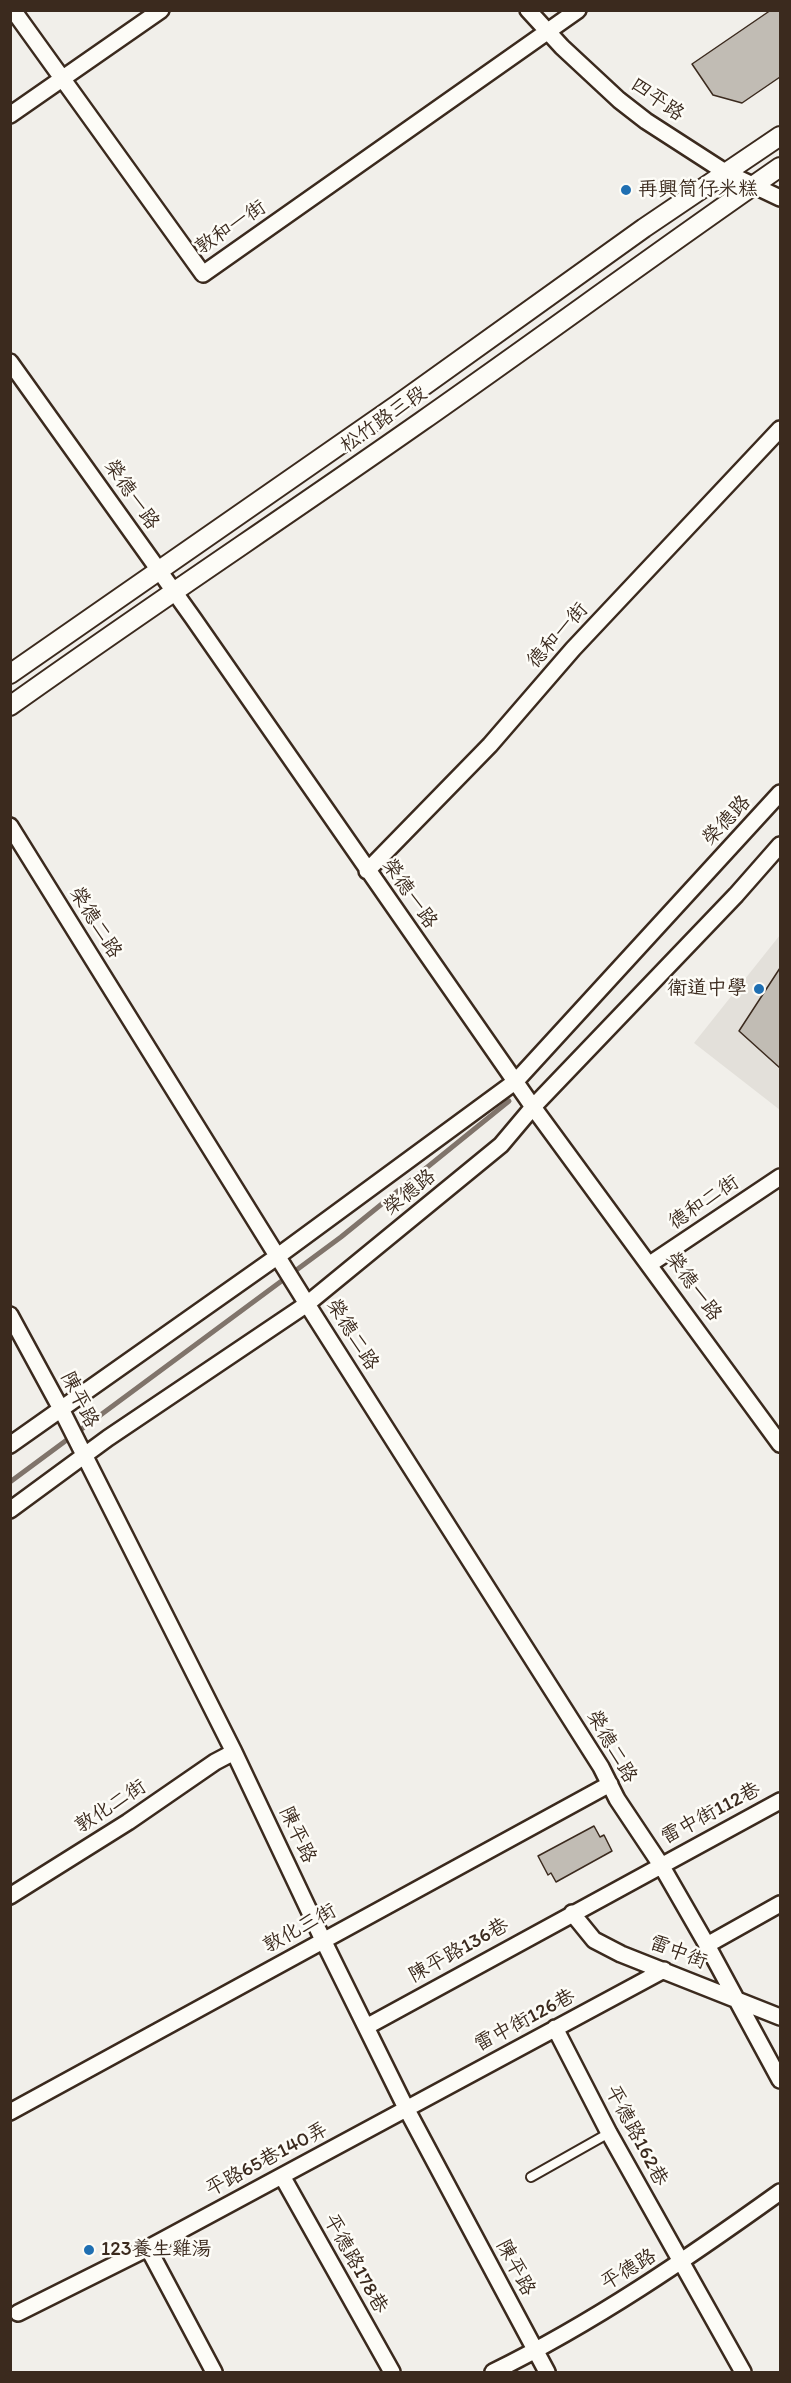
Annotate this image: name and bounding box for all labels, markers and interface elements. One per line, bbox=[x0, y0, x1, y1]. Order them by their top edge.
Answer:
street label: 四平路 bbox=[626, 73, 688, 127]
place label: 再興筒仔米糕 bbox=[638, 178, 758, 202]
marker: 再興筒仔米糕 bbox=[619, 183, 633, 197]
street label: 敦和一街 bbox=[191, 196, 271, 260]
street label: 松竹路三段 bbox=[336, 381, 432, 459]
street label: 榮德一路 bbox=[98, 455, 164, 535]
street label: 德和一街 bbox=[522, 598, 594, 674]
street label: 榮德路 bbox=[698, 791, 756, 851]
street label: 榮德一路 bbox=[376, 854, 442, 934]
street label: 榮德二路 bbox=[64, 883, 126, 963]
place label: 衛道中學 bbox=[667, 977, 747, 1001]
marker: 衛道中學 bbox=[752, 982, 766, 996]
street label: 榮德路 bbox=[379, 1165, 441, 1221]
street label: 德和二街 bbox=[664, 1171, 744, 1235]
street label: 榮德一路 bbox=[660, 1248, 726, 1326]
street label: 榮德二路 bbox=[321, 1295, 383, 1375]
street label: 陳平路 bbox=[55, 1368, 103, 1432]
street label: 榮德二路 bbox=[581, 1706, 641, 1788]
street label: 敦化二街 bbox=[71, 1775, 151, 1839]
street label: 雷中街112巷 bbox=[657, 1778, 765, 1850]
street label: 陳平路 bbox=[273, 1803, 321, 1867]
street label: 敦化三街 bbox=[259, 1899, 341, 1959]
street label: 陳平路136巷 bbox=[405, 1914, 513, 1988]
street label: 雷中街 bbox=[646, 1931, 710, 1975]
street label: 雷中街126巷 bbox=[471, 1984, 579, 2058]
street label: 平德路162巷 bbox=[599, 2082, 673, 2190]
street label: 平路65巷140弄 bbox=[202, 2118, 332, 2202]
street label: 平德路178巷 bbox=[318, 2210, 392, 2318]
street label: 陳平路 bbox=[490, 2236, 540, 2300]
place label: 123養生雞湯 bbox=[101, 2238, 212, 2262]
marker: 123養生雞湯 bbox=[82, 2243, 96, 2257]
street label: 平德路 bbox=[597, 2244, 661, 2296]

